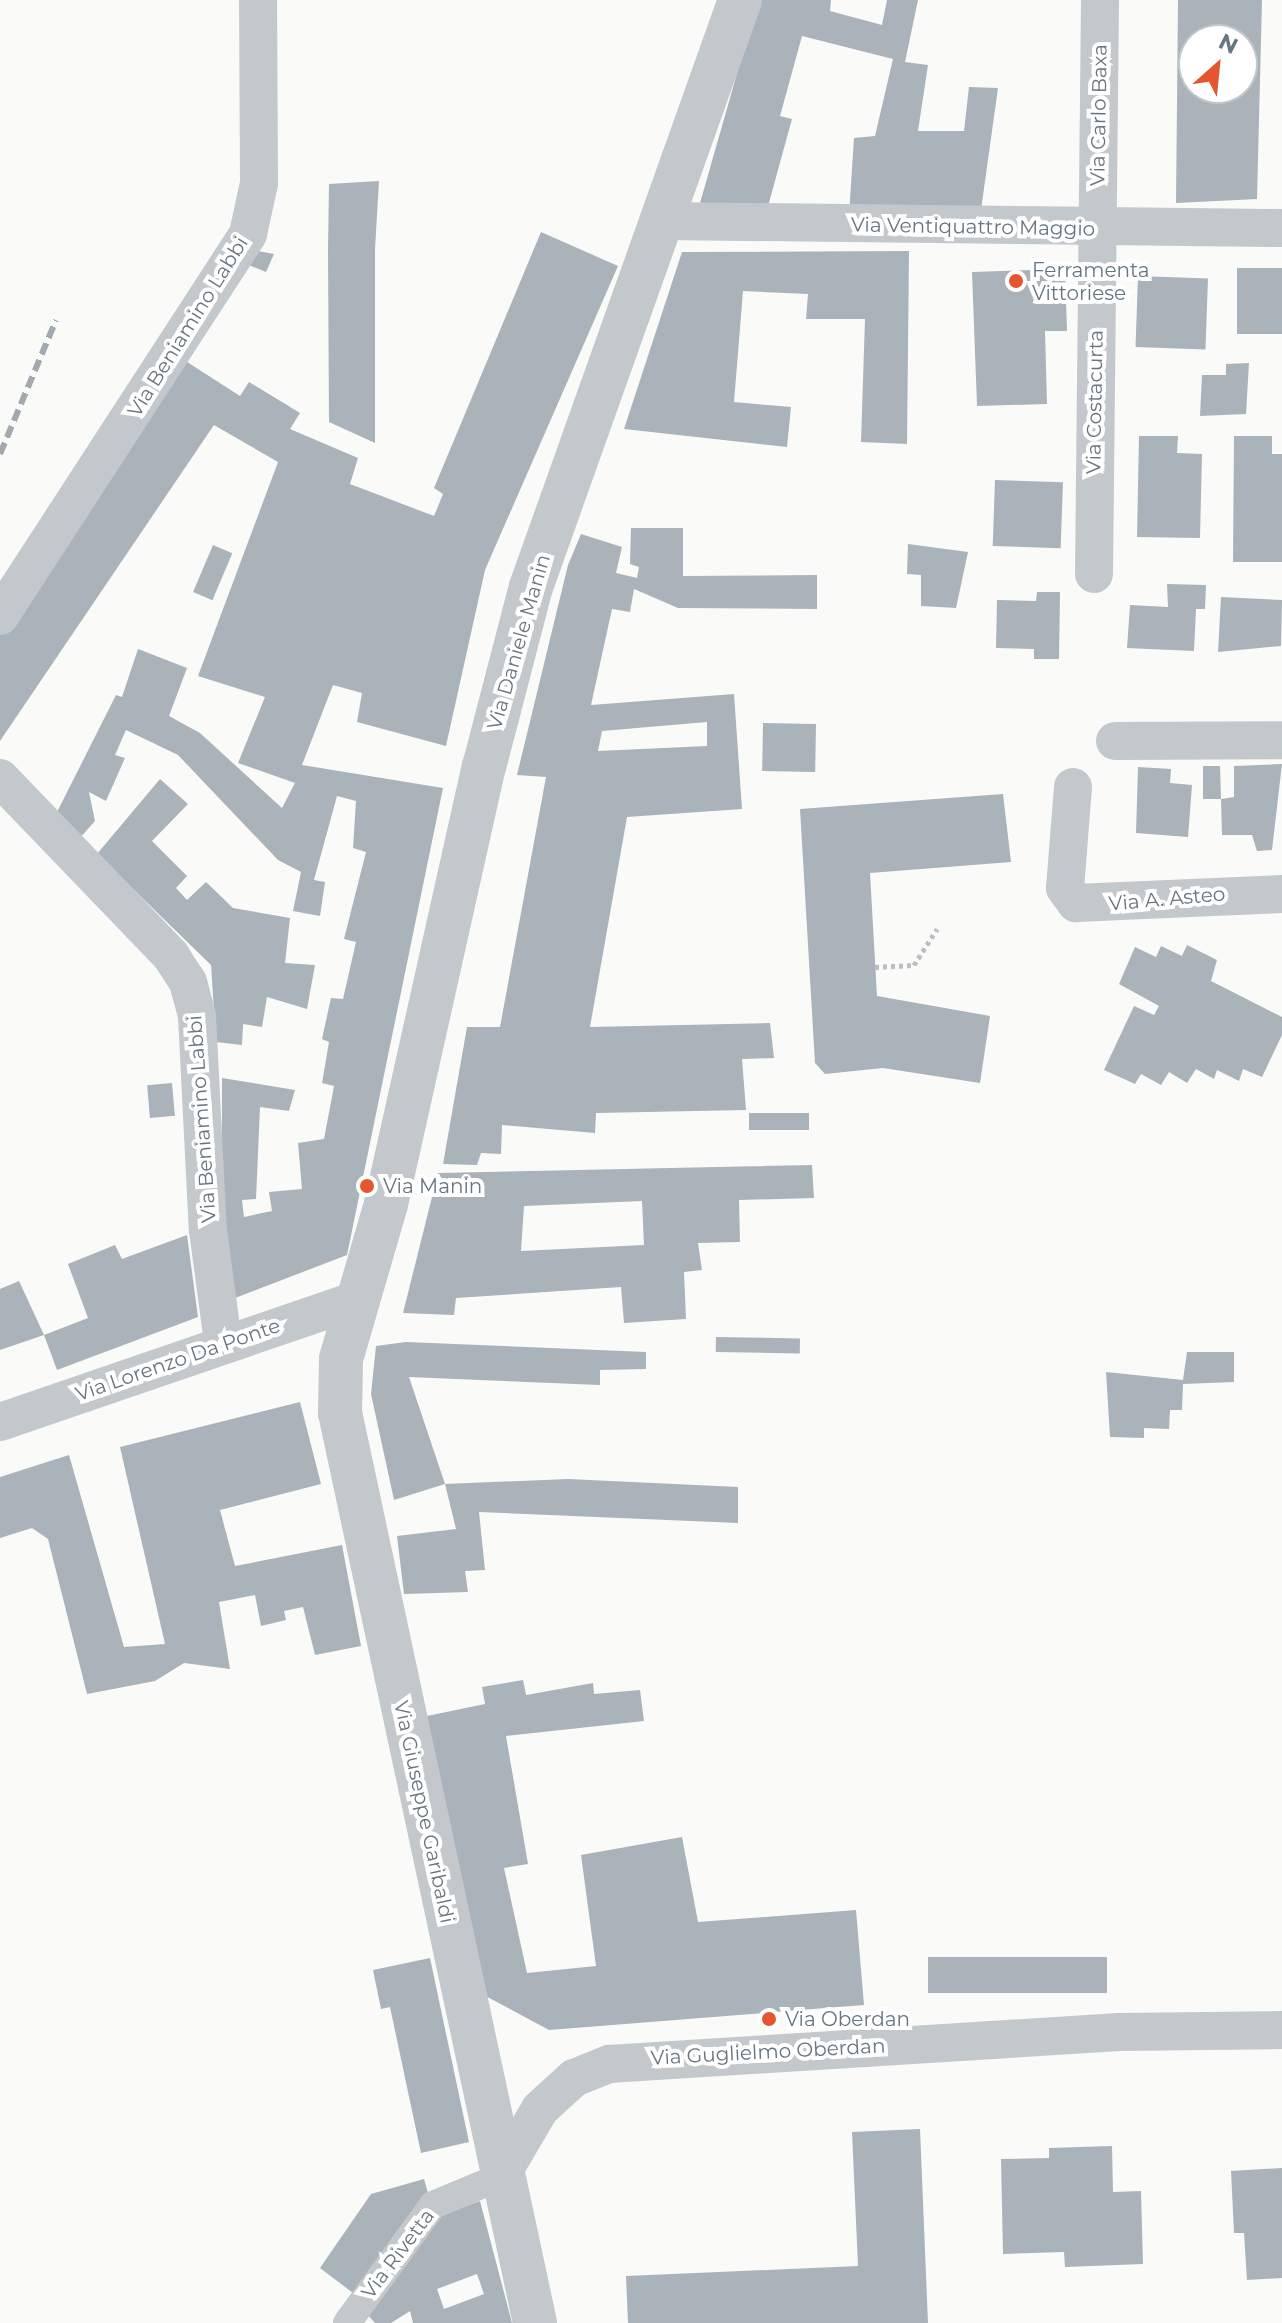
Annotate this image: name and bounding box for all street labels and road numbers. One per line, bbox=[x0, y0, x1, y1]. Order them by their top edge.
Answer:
street label: Via Carlo Baxa bbox=[1086, 44, 1112, 186]
street label: Via Ventiquattro Maggio bbox=[851, 213, 1095, 241]
street label: Via Beniamino Labbi bbox=[123, 233, 253, 421]
street label: Via Costacurta bbox=[1082, 330, 1108, 474]
street label: Via Daniele Manin bbox=[482, 552, 556, 732]
street label: Via A. Asteo bbox=[1108, 882, 1226, 916]
street label: Via Beniamino Labbi bbox=[183, 1014, 221, 1224]
street label: Via Lorenzo Da Ponte bbox=[72, 1314, 284, 1406]
street label: Via Giuseppe Garibaldi bbox=[389, 1699, 459, 1925]
street label: Via Guglielmo Oberdan bbox=[650, 2034, 886, 2070]
street label: Via Rivetta bbox=[357, 2205, 439, 2303]

